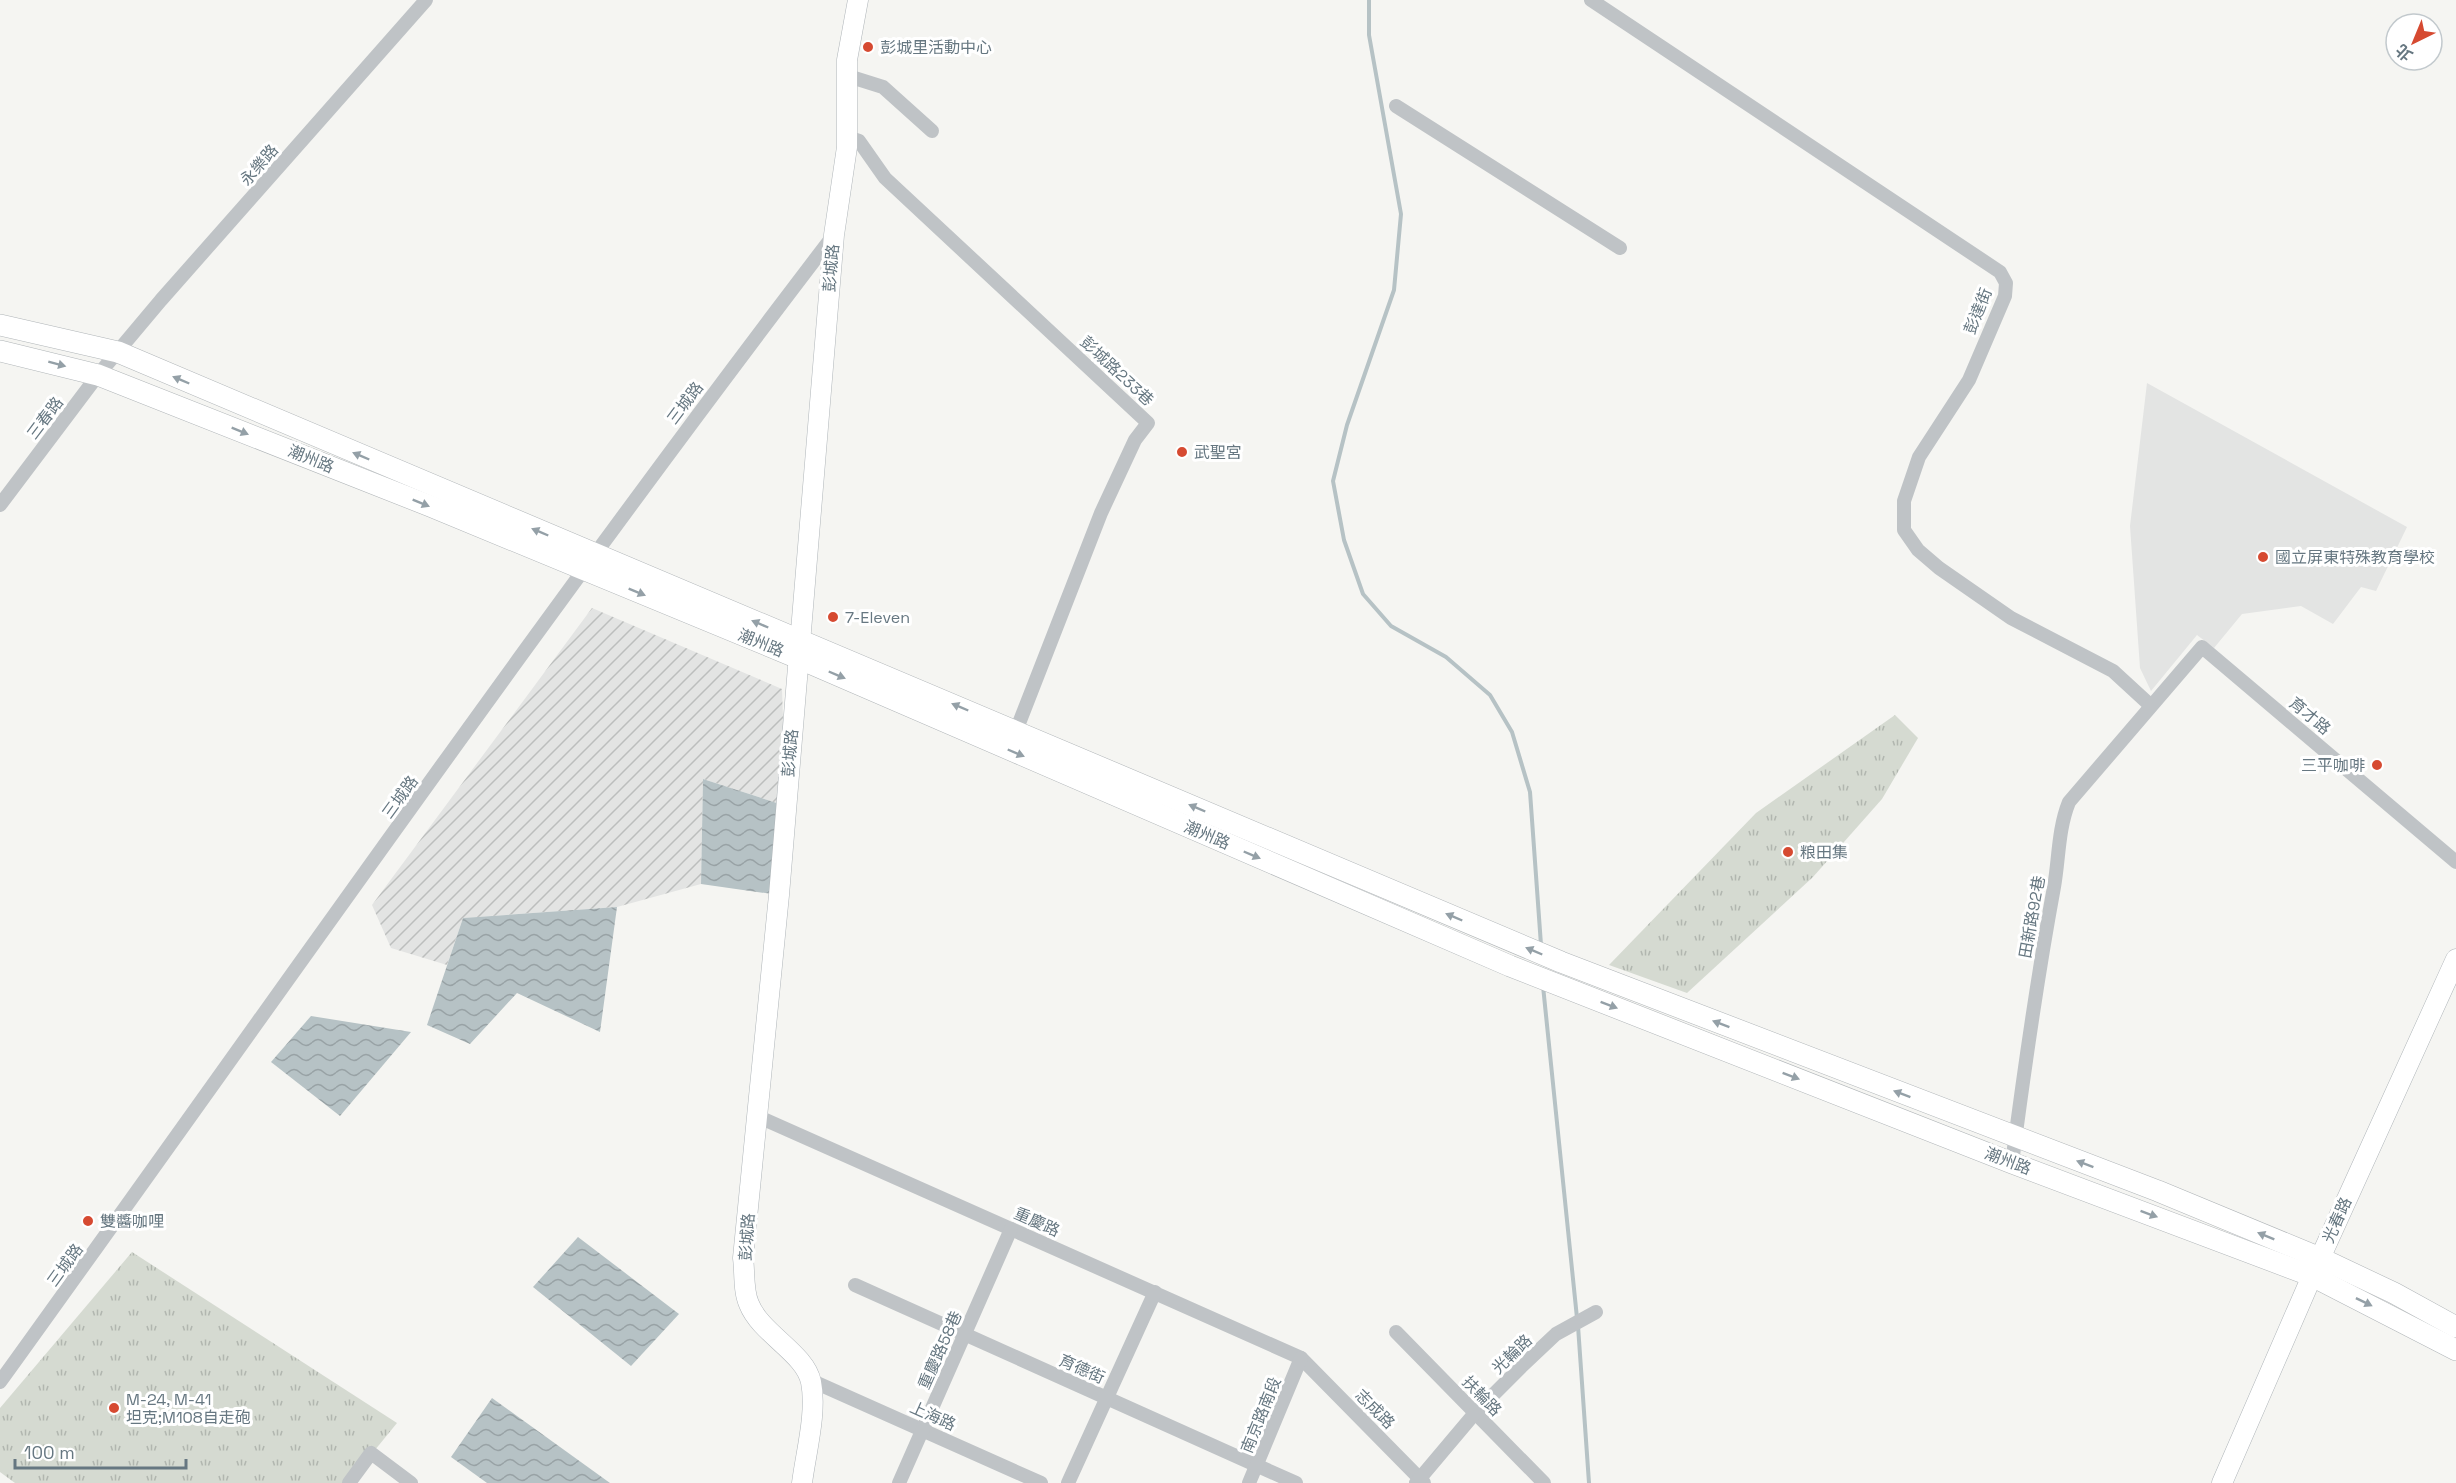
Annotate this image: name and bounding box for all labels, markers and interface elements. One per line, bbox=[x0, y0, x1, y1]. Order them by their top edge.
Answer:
north arrow bbox=[2384, 12, 2444, 72]
place label: 彭城里活動中心 bbox=[880, 37, 992, 58]
text: 北 bbox=[2391, 39, 2417, 66]
marker: 彭城里活動中心 bbox=[861, 40, 875, 54]
street label: 永樂路 bbox=[235, 140, 283, 190]
street label: 彭城路 bbox=[818, 243, 844, 293]
street label: 彭達街 bbox=[1959, 285, 1997, 337]
street label: 彭城路233巷 bbox=[1076, 332, 1158, 410]
one-way arrow bbox=[48, 360, 66, 370]
one-way arrow bbox=[173, 375, 190, 384]
street label: 三城路 bbox=[662, 378, 708, 428]
street label: 三春路 bbox=[22, 393, 68, 443]
one-way arrow bbox=[231, 427, 249, 436]
street label: 潮州路 bbox=[285, 440, 337, 478]
place label: 武聖宮 bbox=[1194, 442, 1242, 463]
marker: 武聖宮 bbox=[1175, 445, 1189, 459]
one-way arrow bbox=[351, 451, 369, 461]
one-way arrow bbox=[412, 498, 430, 508]
one-way arrow bbox=[531, 527, 549, 537]
place label: 國立屏東特殊教育學校 bbox=[2275, 547, 2435, 568]
marker: 國立屏東特殊教育學校 bbox=[2256, 550, 2270, 564]
one-way arrow bbox=[629, 587, 647, 597]
place label: 7-Eleven bbox=[845, 607, 910, 628]
marker: 7-Eleven bbox=[826, 610, 840, 624]
one-way arrow bbox=[751, 619, 769, 628]
street label: 潮州路 bbox=[735, 624, 787, 662]
one-way arrow bbox=[828, 670, 846, 680]
street label: 育才路 bbox=[2285, 693, 2335, 739]
one-way arrow bbox=[950, 702, 968, 712]
street label: 彭城路 bbox=[777, 728, 803, 778]
one-way arrow bbox=[1007, 748, 1024, 757]
place label: 三平咖啡 bbox=[2301, 755, 2365, 776]
marker: 三平咖啡 bbox=[2370, 758, 2384, 772]
street label: 三城路 bbox=[377, 771, 423, 823]
one-way arrow bbox=[1188, 803, 1206, 812]
street label: 潮州路 bbox=[1181, 816, 1233, 854]
place label: 粮田集 bbox=[1800, 842, 1848, 863]
marker: 粮田集 bbox=[1781, 845, 1795, 859]
one-way arrow bbox=[1244, 850, 1262, 860]
street label: 田新路92巷 bbox=[2014, 874, 2050, 960]
one-way arrow bbox=[1444, 912, 1462, 922]
one-way arrow bbox=[1525, 946, 1543, 956]
one-way arrow bbox=[1601, 1000, 1619, 1010]
one-way arrow bbox=[1711, 1018, 1729, 1028]
one-way arrow bbox=[1782, 1072, 1800, 1082]
one-way arrow bbox=[1893, 1089, 1911, 1099]
street label: 潮州路 bbox=[1982, 1143, 2034, 1179]
one-way arrow bbox=[2075, 1158, 2093, 1168]
street label: 光春路 bbox=[2318, 1194, 2356, 1246]
street label: 重慶路 bbox=[1011, 1203, 1063, 1241]
one-way arrow bbox=[2140, 1210, 2158, 1219]
place label: 雙醬咖哩 bbox=[100, 1211, 164, 1232]
street label: 彭城路 bbox=[735, 1212, 759, 1262]
marker: 雙醬咖哩 bbox=[81, 1214, 95, 1228]
one-way arrow bbox=[2256, 1231, 2274, 1241]
street label: 三城路 bbox=[42, 1239, 88, 1291]
one-way arrow bbox=[2356, 1297, 2373, 1306]
street label: 重慶路58巷 bbox=[913, 1308, 967, 1392]
street label: 光輪路 bbox=[1487, 1330, 1537, 1378]
street label: 育德街 bbox=[1056, 1350, 1108, 1388]
street label: 扶輪路 bbox=[1458, 1371, 1506, 1421]
street label: 南京路南段 bbox=[1236, 1374, 1286, 1456]
street label: 志成路 bbox=[1351, 1385, 1399, 1433]
place label: M-24, M-41 坦克;M108自走砲 bbox=[126, 1389, 251, 1428]
street label: 上海路 bbox=[907, 1397, 959, 1435]
marker: M-24, M-41 坦克;M108自走砲 bbox=[107, 1401, 121, 1415]
scale bar bbox=[15, 1432, 186, 1470]
text: 100 m bbox=[24, 1441, 75, 1464]

